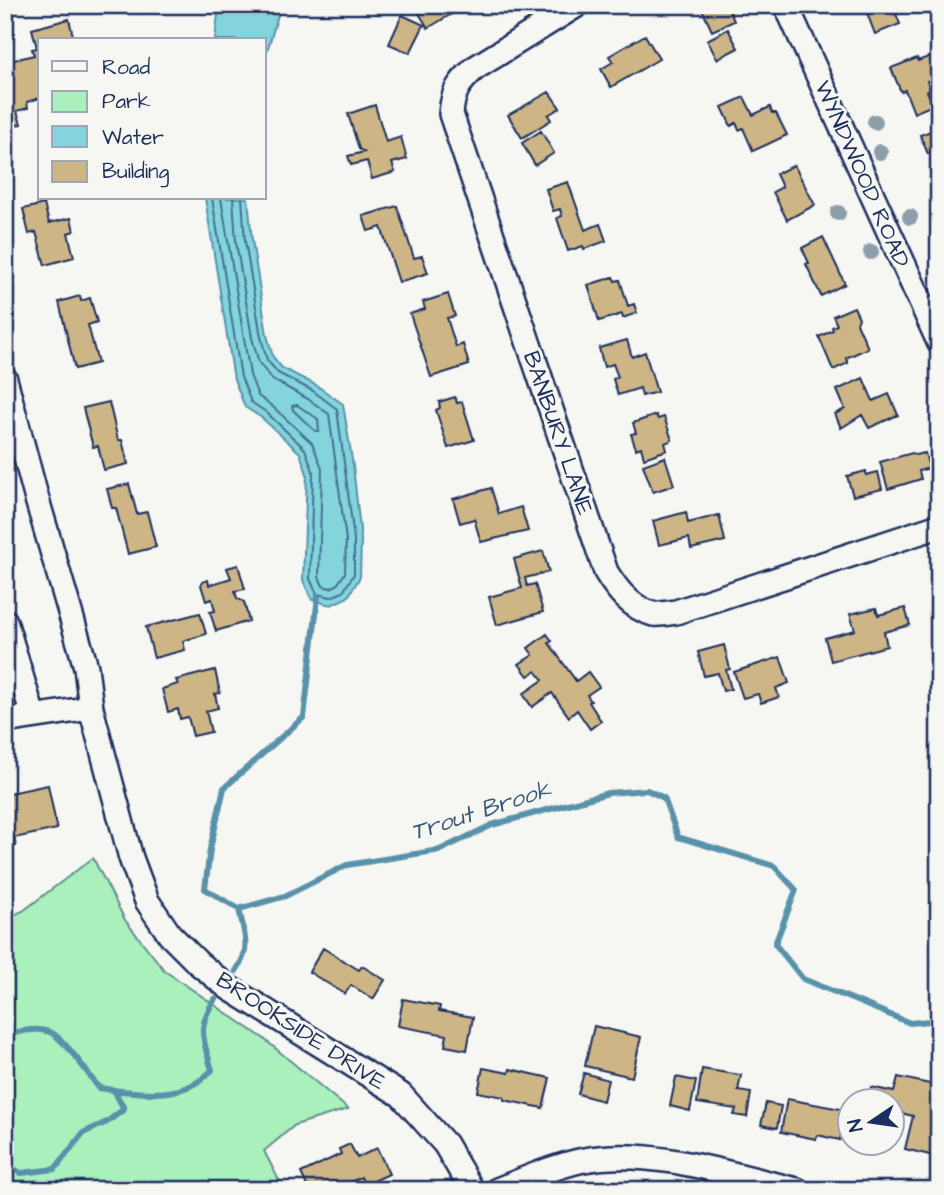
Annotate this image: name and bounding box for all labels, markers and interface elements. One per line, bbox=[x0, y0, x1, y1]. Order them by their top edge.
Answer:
legend bbox=[38, 38, 266, 200]
text: Road bbox=[102, 53, 150, 82]
street label: WYNDWOOD ROAD bbox=[806, 76, 918, 273]
text: Park bbox=[102, 87, 151, 116]
text: Water bbox=[102, 123, 164, 152]
text: Building bbox=[102, 157, 170, 188]
street label: BANBURY LANE bbox=[515, 347, 601, 520]
water label: Trout Brook bbox=[407, 772, 557, 850]
street label: BROOKSIDE DRIVE bbox=[210, 964, 392, 1098]
north arrow bbox=[836, 1086, 906, 1156]
text: N bbox=[841, 1117, 870, 1134]

